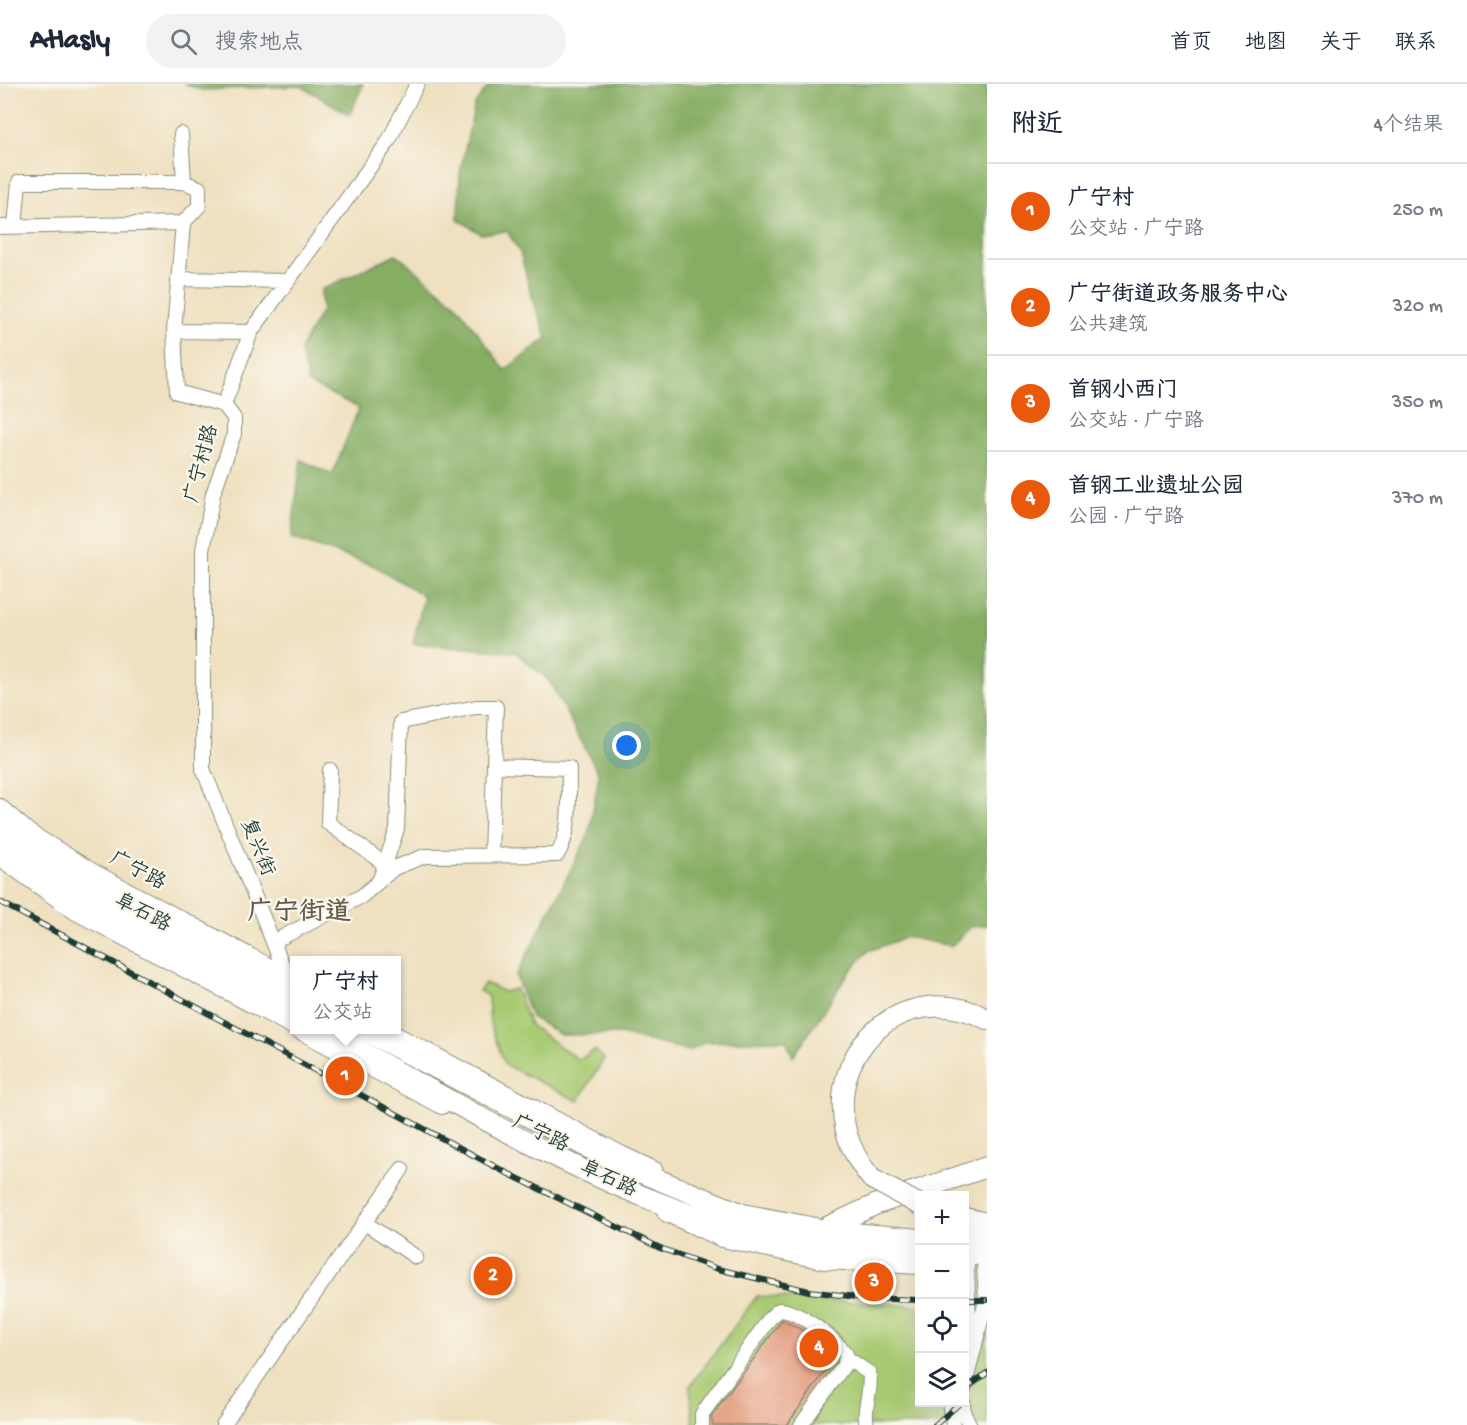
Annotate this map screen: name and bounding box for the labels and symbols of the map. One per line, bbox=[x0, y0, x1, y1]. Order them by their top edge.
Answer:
street label: 广宁村路 bbox=[180, 421, 225, 506]
your location bbox=[612, 731, 641, 760]
street label: 复兴街 bbox=[234, 815, 280, 880]
street label: 广宁路 bbox=[105, 846, 171, 897]
street label: 阜石路 bbox=[110, 888, 176, 939]
district label: 广宁街道 bbox=[247, 897, 351, 930]
pin: 1 bbox=[326, 1054, 364, 1098]
street label: 广宁路 bbox=[508, 1110, 574, 1159]
street label: 阜石路 bbox=[576, 1155, 642, 1204]
pin: 2 bbox=[474, 1254, 512, 1298]
pin: 3 bbox=[854, 1260, 894, 1304]
pin: 4 bbox=[800, 1326, 838, 1370]

